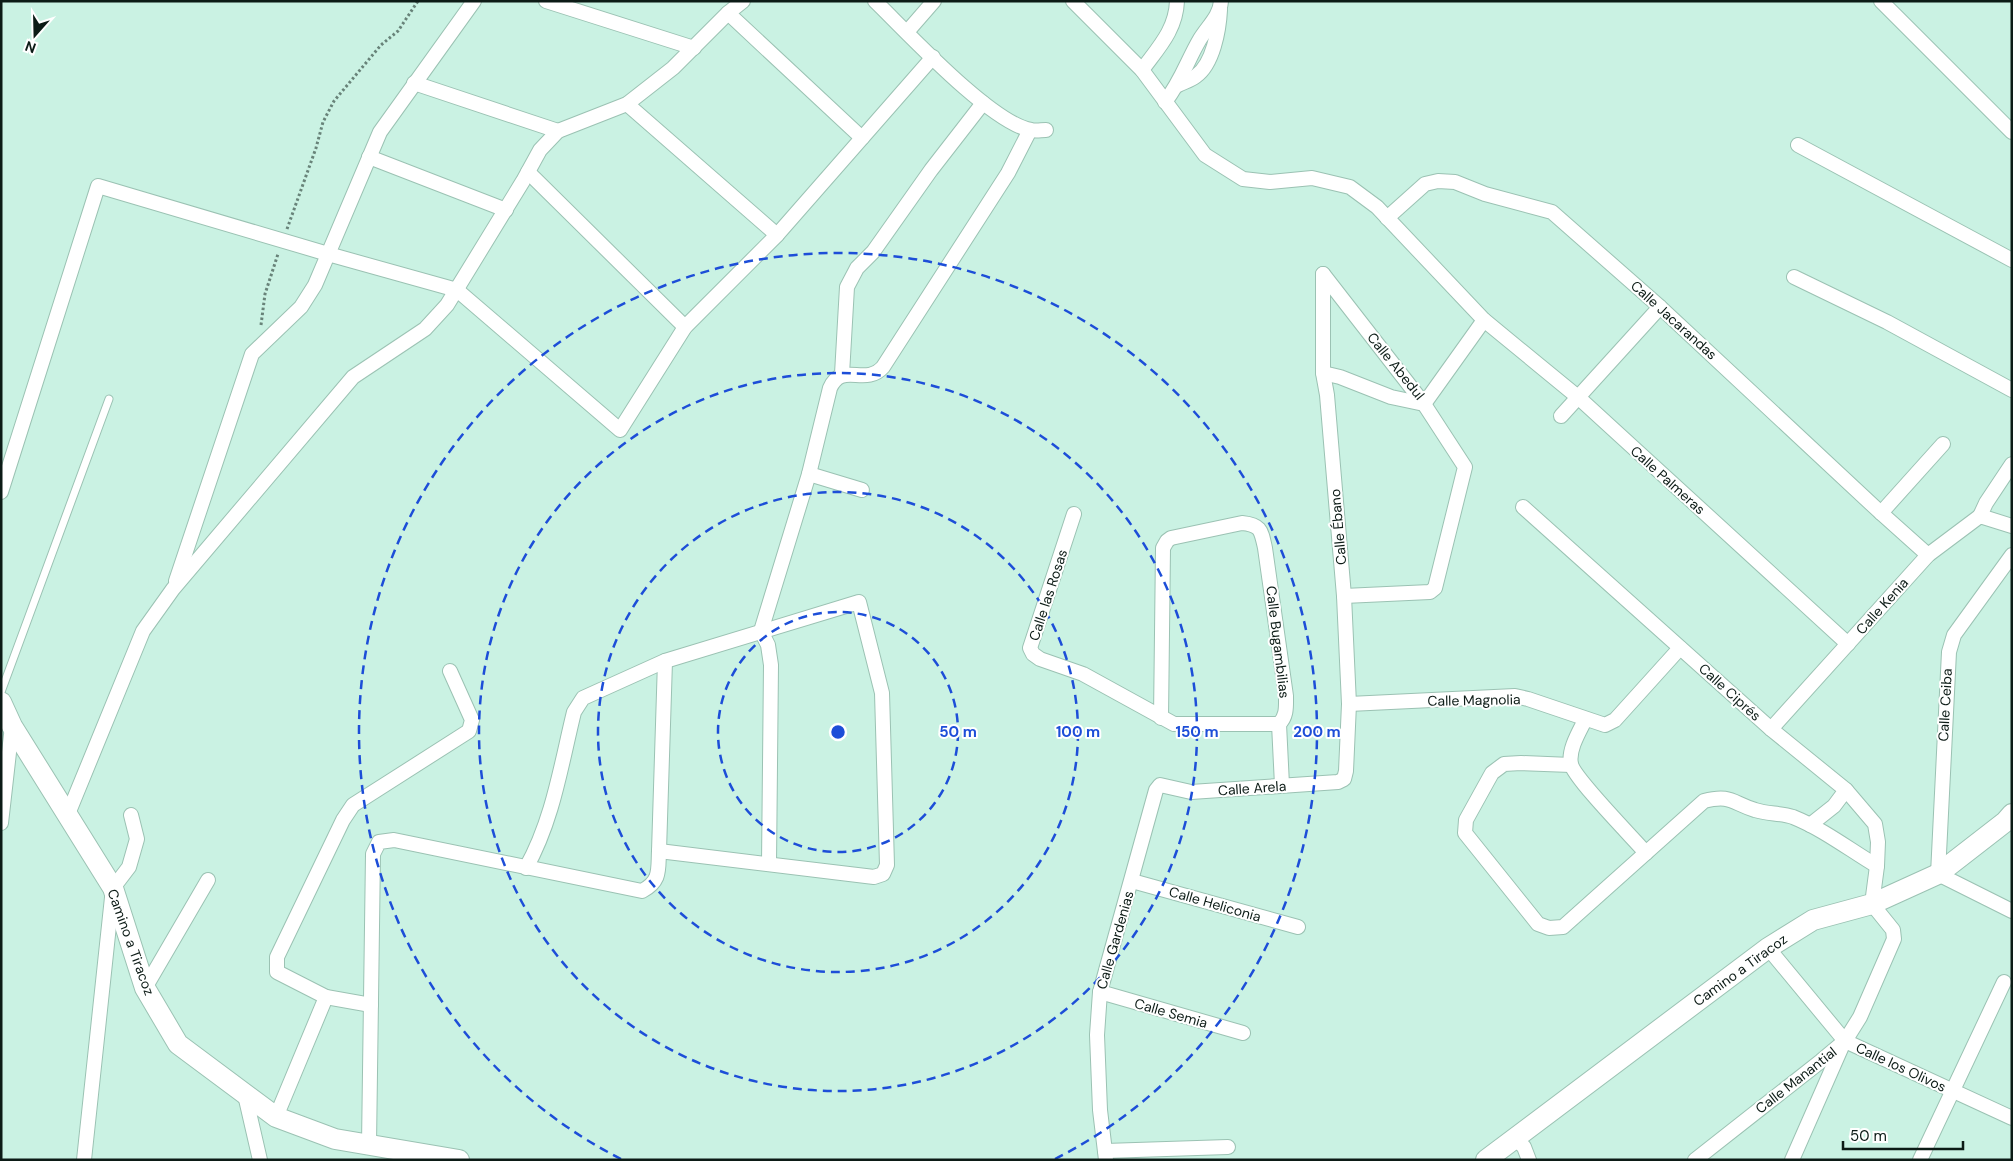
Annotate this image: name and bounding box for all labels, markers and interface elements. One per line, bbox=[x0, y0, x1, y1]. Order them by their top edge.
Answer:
north arrow bbox=[10, 10, 60, 60]
text: N bbox=[23, 37, 38, 57]
street label: Calle Jacarandas bbox=[1627, 276, 1721, 364]
street label: Calle Abedul bbox=[1363, 329, 1429, 403]
street label: Calle Palmeras bbox=[1627, 442, 1709, 518]
street label: Calle Ébano bbox=[1326, 488, 1350, 566]
street label: Calle las Rosas bbox=[1025, 547, 1071, 643]
street label: Calle Kenia bbox=[1852, 574, 1912, 638]
street label: Calle Bugambilias bbox=[1262, 585, 1294, 699]
street label: Calle Ciprés bbox=[1695, 659, 1765, 725]
street label: Calle Ceiba bbox=[1934, 668, 1956, 742]
street label: Calle Magnolia bbox=[1427, 690, 1521, 710]
text: 50 m bbox=[939, 722, 977, 742]
text: 100 m bbox=[1056, 722, 1100, 742]
text: 150 m bbox=[1176, 722, 1219, 742]
text: 200 m bbox=[1293, 722, 1341, 742]
centre of rings bbox=[829, 723, 847, 741]
street label: Calle Arela bbox=[1217, 777, 1287, 799]
street label: Calle Heliconia bbox=[1167, 882, 1263, 926]
street label: Camino a Tiracoz bbox=[103, 886, 159, 998]
street label: Calle Gardenias bbox=[1092, 889, 1138, 991]
street label: Camino a Tiracoz bbox=[1690, 930, 1790, 1010]
street label: Calle Semia bbox=[1132, 994, 1210, 1032]
street label: Calle los Olivos bbox=[1853, 1038, 1949, 1096]
street label: Calle Manantial bbox=[1752, 1043, 1840, 1117]
scale bar bbox=[1843, 1118, 1963, 1150]
text: 50 m bbox=[1850, 1126, 1887, 1146]

